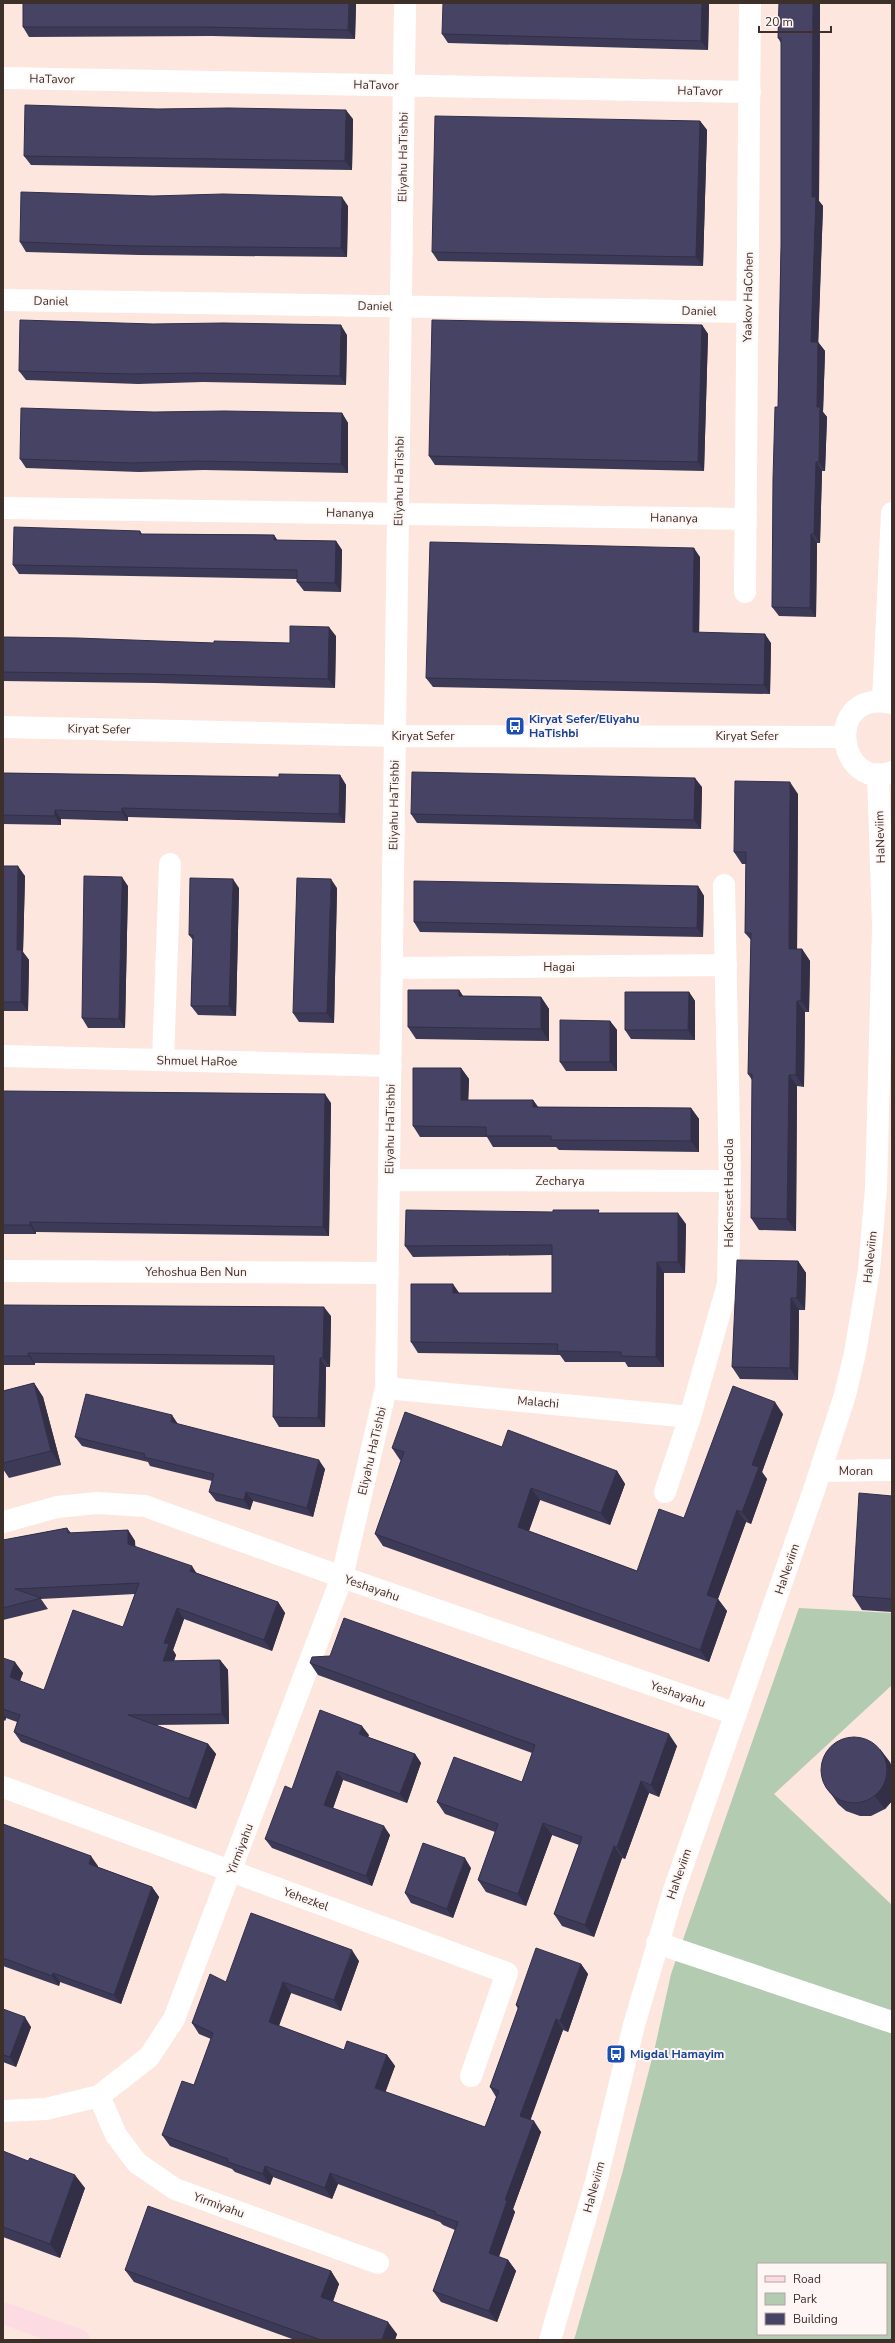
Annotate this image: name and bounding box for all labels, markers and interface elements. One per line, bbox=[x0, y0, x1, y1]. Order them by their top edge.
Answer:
scale bar bbox=[759, 8, 831, 34]
text: 20 m bbox=[765, 14, 793, 30]
street label: HaTavor bbox=[29, 71, 75, 87]
street label: HaTavor bbox=[353, 77, 399, 93]
street label: HaTavor bbox=[677, 83, 723, 99]
street label: Eliyahu HaTishbi bbox=[394, 112, 412, 202]
street label: Yaakov HaCohen bbox=[739, 252, 757, 343]
street label: Daniel bbox=[33, 293, 69, 309]
street label: Daniel bbox=[357, 298, 393, 314]
street label: Daniel bbox=[681, 303, 717, 319]
street label: Eliyahu HaTishbi bbox=[390, 436, 408, 526]
street label: Hananya bbox=[326, 505, 374, 521]
street label: Hananya bbox=[650, 510, 698, 526]
place label: Kiryat Sefer/Eliyahu HaTishbi bbox=[529, 711, 640, 741]
bus stop icon: Kiryat Sefer/Eliyahu HaTishbi bbox=[504, 715, 526, 737]
street label: Kiryat Sefer bbox=[67, 720, 131, 738]
street label: Kiryat Sefer bbox=[392, 728, 455, 744]
street label: Kiryat Sefer bbox=[716, 728, 779, 744]
street label: Eliyahu HaTishbi bbox=[385, 760, 403, 850]
street label: HaNeviim bbox=[871, 810, 889, 864]
street label: Hagai bbox=[543, 959, 575, 975]
street label: Shmuel HaRoe bbox=[157, 1052, 237, 1070]
street label: Eliyahu HaTishbi bbox=[381, 1084, 399, 1174]
street label: HaKnesset HaGdola bbox=[721, 1138, 737, 1248]
street label: Zecharya bbox=[535, 1173, 585, 1189]
street label: HaNeviim bbox=[859, 1230, 881, 1284]
street label: Yehoshua Ben Nun bbox=[144, 1264, 247, 1280]
street label: Malachi bbox=[517, 1392, 559, 1412]
street label: Eliyahu HaTishbi bbox=[354, 1405, 390, 1497]
street label: Moran bbox=[839, 1463, 873, 1479]
street label: HaNeviim bbox=[771, 1541, 803, 1597]
street label: Yeshayahu bbox=[341, 1571, 402, 1605]
street label: Yeshayahu bbox=[647, 1677, 708, 1711]
street label: Yirmiyahu bbox=[223, 1821, 257, 1878]
street label: HaNeviim bbox=[663, 1846, 695, 1902]
street label: Yehezkel bbox=[280, 1883, 331, 1915]
bus stop icon: Migdal Hamayim bbox=[605, 2043, 627, 2065]
place label: Migdal Hamayim bbox=[630, 2046, 724, 2062]
street label: HaNeviim bbox=[579, 2159, 609, 2215]
street label: Yirmiyahu bbox=[190, 2188, 247, 2222]
legend bbox=[757, 2263, 887, 2335]
text: Road bbox=[793, 2271, 821, 2287]
text: Park bbox=[793, 2291, 818, 2307]
text: Building bbox=[793, 2311, 838, 2327]

